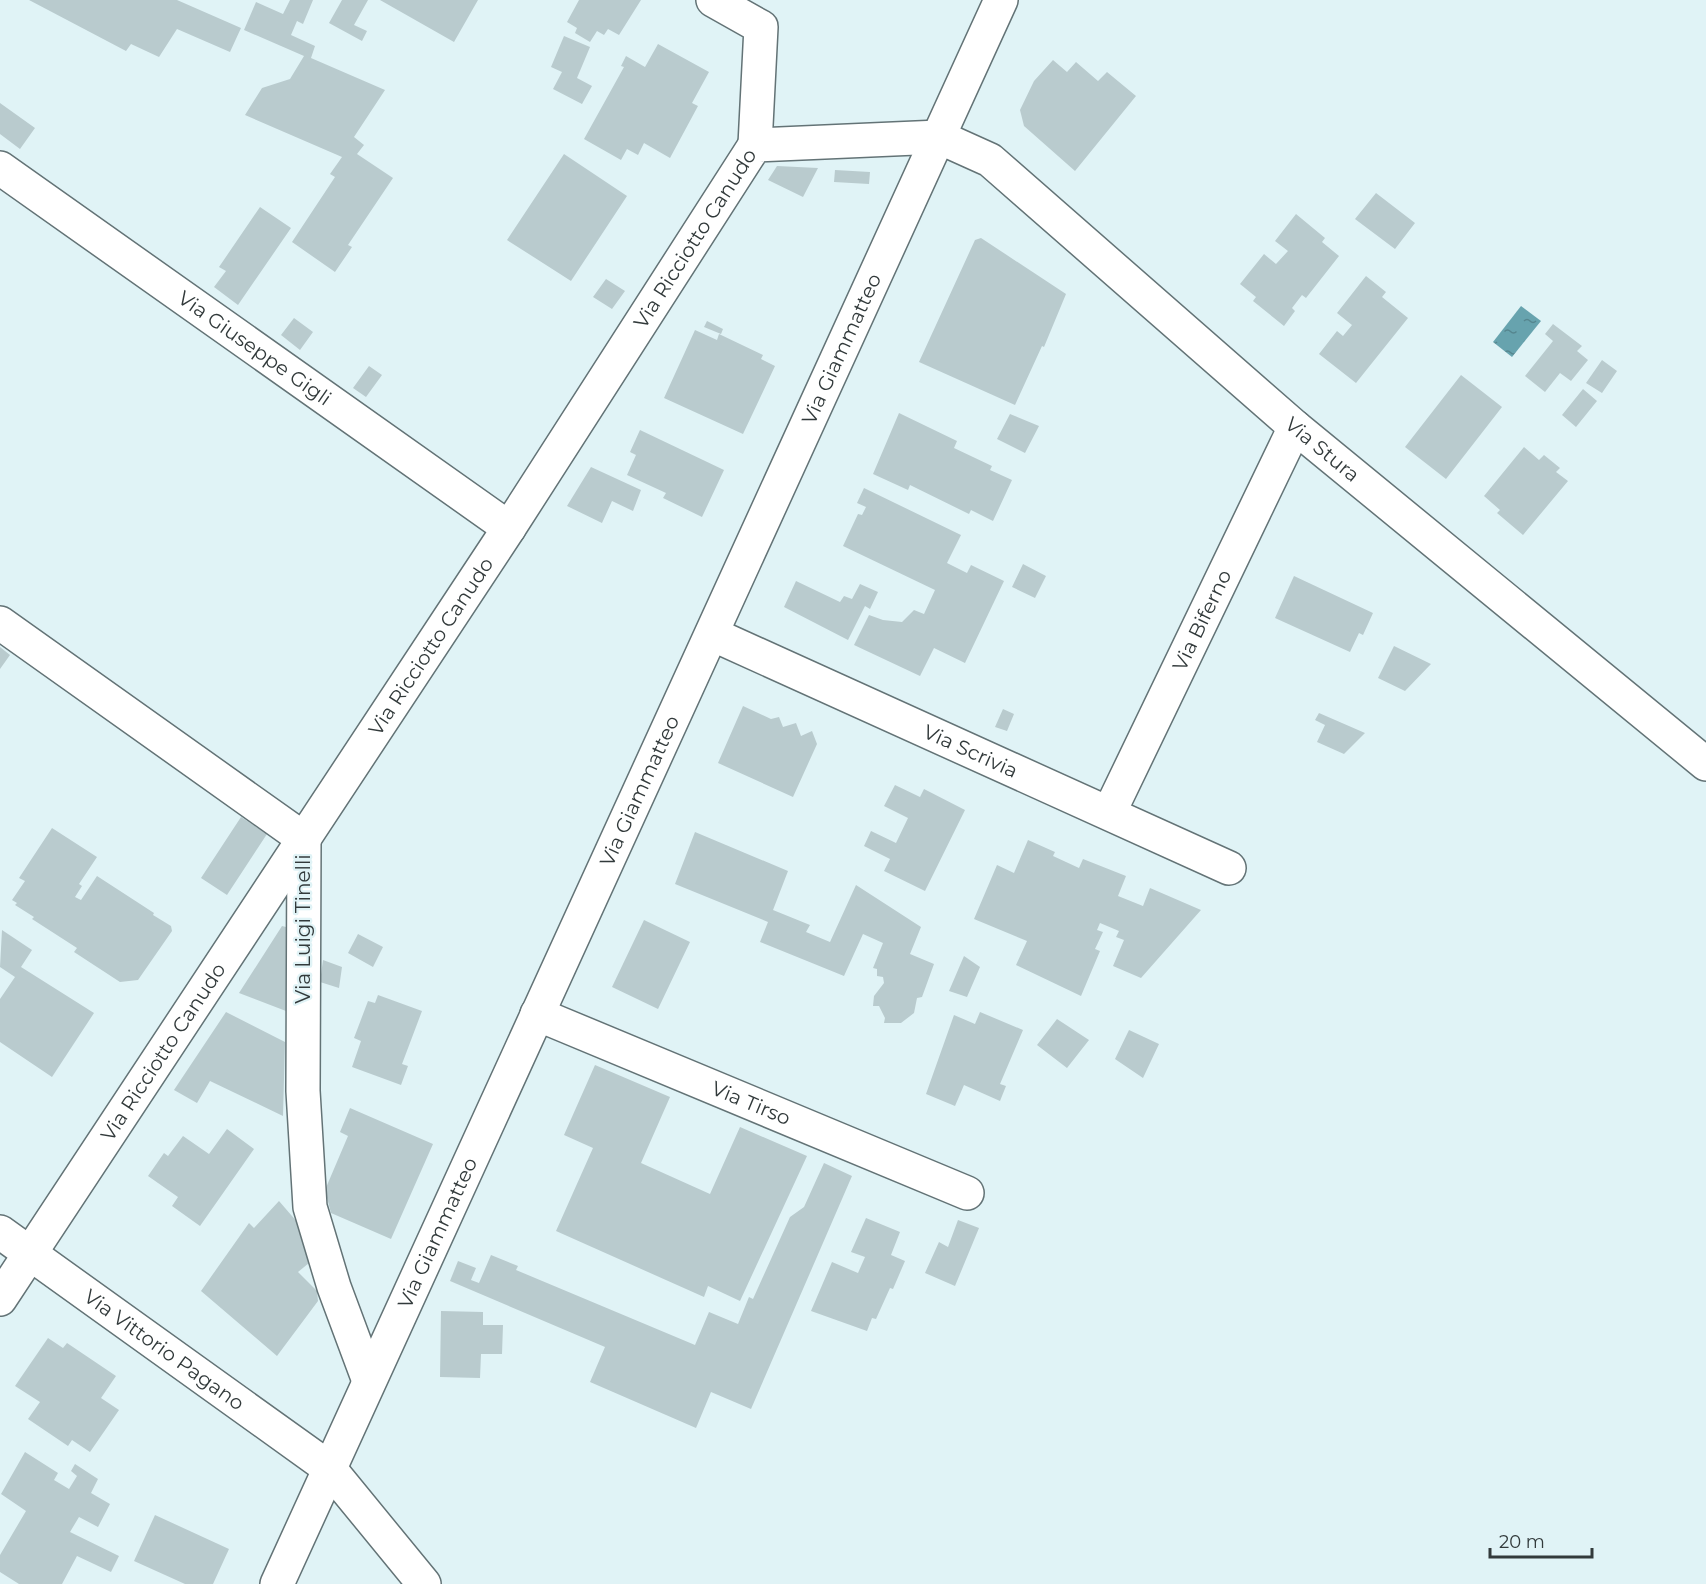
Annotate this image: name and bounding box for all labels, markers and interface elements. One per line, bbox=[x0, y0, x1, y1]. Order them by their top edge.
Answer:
street label: Via Ricciotto Canudo bbox=[629, 144, 761, 333]
street label: Via Giammatteo bbox=[797, 270, 886, 428]
street label: Via Giuseppe Gigli bbox=[173, 286, 336, 411]
street label: Via Stura bbox=[1280, 412, 1364, 487]
street label: Via Ricciotto Canudo bbox=[363, 553, 498, 740]
street label: Via Biferno bbox=[1167, 566, 1236, 675]
street label: Via Giammatteo bbox=[595, 712, 684, 870]
street label: Via Scrivia bbox=[920, 719, 1022, 783]
street label: Via Luigi Tinelli bbox=[291, 854, 315, 1004]
street label: Via Ricciotto Canudo bbox=[96, 958, 231, 1146]
street label: Via Tirso bbox=[708, 1076, 794, 1130]
street label: Via Giammatteo bbox=[393, 1154, 482, 1312]
street label: Via Vittorio Pagano bbox=[79, 1284, 249, 1415]
scale bar bbox=[1490, 1521, 1592, 1559]
text: 20 m bbox=[1499, 1531, 1545, 1553]

